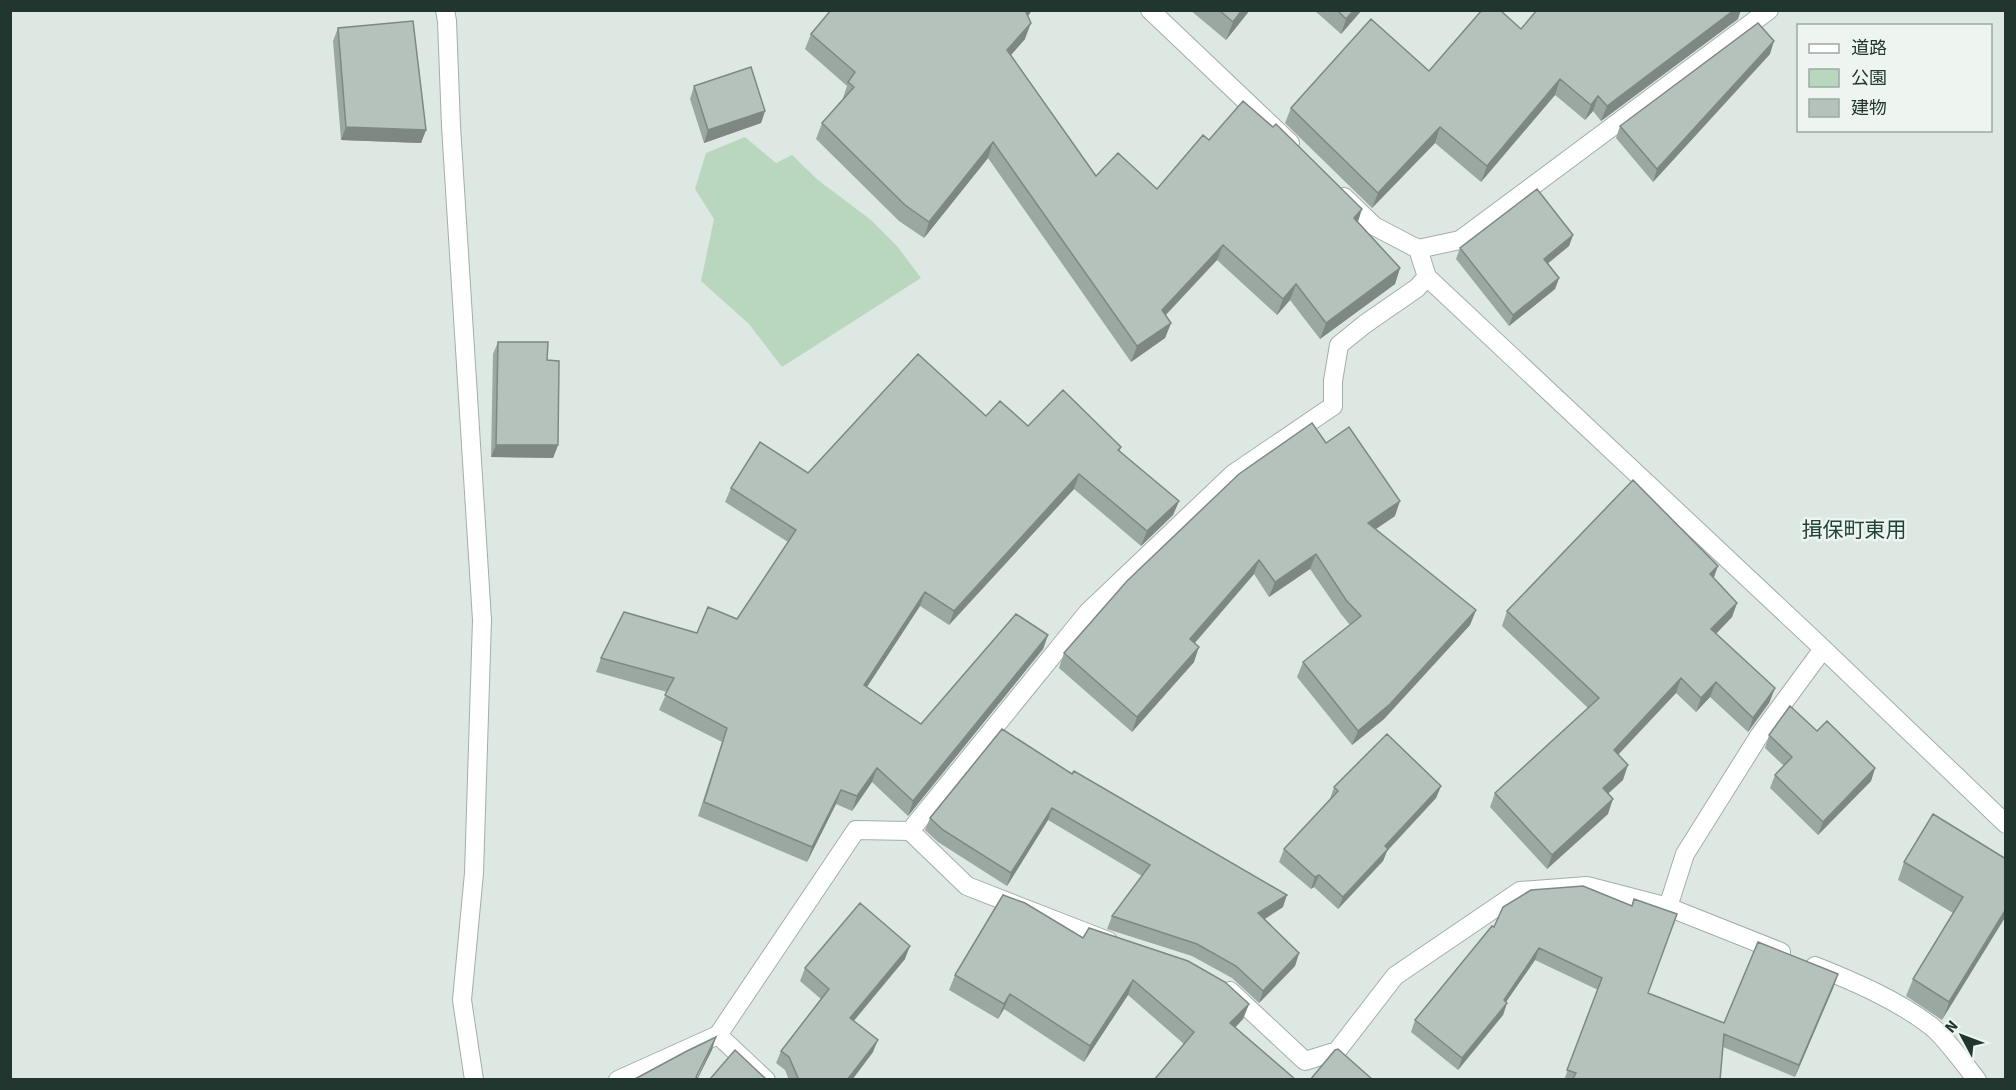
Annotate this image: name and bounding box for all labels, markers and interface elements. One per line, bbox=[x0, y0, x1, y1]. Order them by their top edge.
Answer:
legend bbox=[1797, 24, 1992, 132]
text: 道路 bbox=[1851, 36, 1887, 61]
text: 公園 bbox=[1851, 66, 1887, 91]
text: 建物 bbox=[1851, 96, 1887, 121]
district label: 揖保町東用 bbox=[1802, 515, 1907, 545]
north arrow bbox=[1932, 1006, 1992, 1066]
text: N bbox=[1940, 1016, 1963, 1038]

